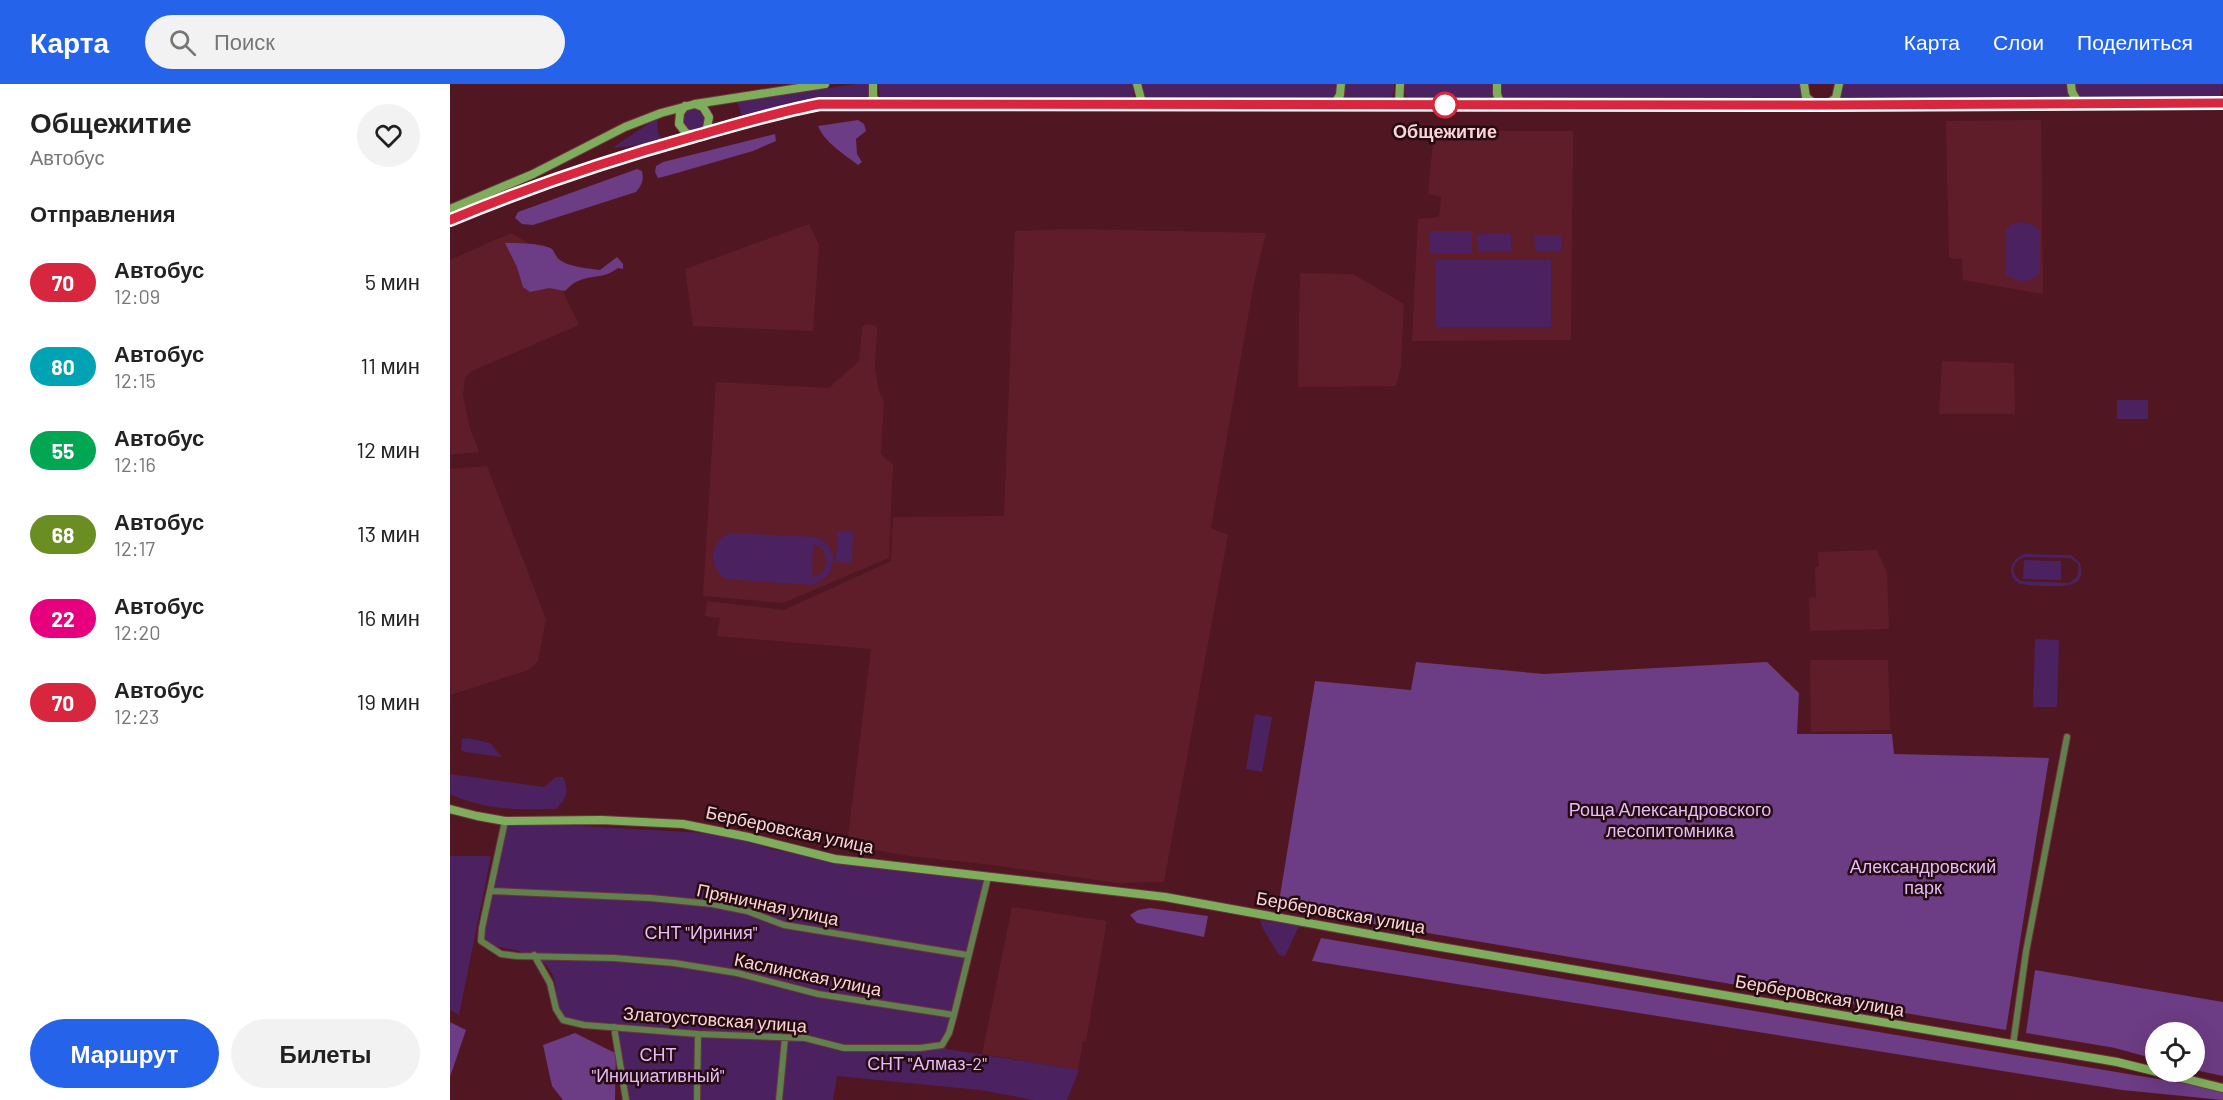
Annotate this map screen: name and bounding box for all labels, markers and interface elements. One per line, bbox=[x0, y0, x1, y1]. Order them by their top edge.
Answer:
search box bbox=[145, 15, 565, 69]
text: Карта bbox=[30, 25, 109, 59]
icon: search bbox=[166, 26, 199, 59]
text: Поиск bbox=[214, 28, 275, 54]
text: Карта bbox=[1904, 29, 1960, 54]
text: Слои bbox=[1993, 29, 2044, 54]
text: Поделиться bbox=[2077, 29, 2193, 54]
marker: Общежитие bbox=[1432, 92, 1458, 118]
button: heart bbox=[357, 104, 420, 167]
text: Общежитие bbox=[30, 105, 191, 139]
place label: Общежитие bbox=[1393, 120, 1497, 142]
text: Автобус bbox=[30, 145, 104, 169]
text: Отправления bbox=[30, 200, 176, 226]
text: Автобус bbox=[114, 256, 204, 282]
text: 5 мин bbox=[365, 268, 420, 294]
text: 70 bbox=[52, 270, 74, 295]
text: 12:09 bbox=[114, 284, 160, 308]
text: Автобус bbox=[114, 340, 204, 366]
text: 11 мин bbox=[361, 352, 420, 378]
text: 80 bbox=[51, 354, 75, 379]
text: 12:15 bbox=[114, 368, 156, 392]
text: Автобус bbox=[114, 424, 204, 450]
text: 12 мин bbox=[357, 436, 420, 462]
text: 55 bbox=[52, 438, 74, 463]
text: 12:16 bbox=[114, 452, 156, 476]
text: Автобус bbox=[114, 508, 204, 534]
text: 13 мин bbox=[357, 520, 420, 546]
text: 68 bbox=[52, 522, 74, 547]
text: 12:17 bbox=[114, 536, 155, 560]
text: Автобус bbox=[114, 592, 204, 618]
text: 16 мин bbox=[357, 604, 420, 630]
text: 22 bbox=[51, 606, 75, 631]
text: 12:20 bbox=[114, 620, 161, 644]
text: Автобус bbox=[114, 676, 204, 702]
text: 19 мин bbox=[357, 688, 420, 714]
text: 70 bbox=[52, 690, 74, 715]
text: 12:23 bbox=[114, 704, 159, 728]
park label: Роща Александровского лесопитомника bbox=[1569, 798, 1771, 841]
street label: Берберовская улица bbox=[704, 800, 877, 858]
park label: Александровский парк bbox=[1850, 855, 1996, 898]
street label: Пряничная улица bbox=[695, 878, 842, 930]
street label: Берберовская улица bbox=[1255, 886, 1428, 938]
park label: СНТ "Ириния" bbox=[645, 921, 758, 943]
street label: Каслинская улица bbox=[732, 948, 885, 1001]
street label: Берберовская улица bbox=[1734, 969, 1907, 1021]
street label: Златоустовская улица bbox=[622, 1002, 809, 1036]
button: Маршрут bbox=[30, 1019, 219, 1088]
button: Билеты bbox=[231, 1019, 420, 1088]
map controls bbox=[2145, 1022, 2205, 1082]
button: locate bbox=[2145, 1022, 2205, 1082]
park label: СНТ "Инициативный" bbox=[591, 1043, 725, 1086]
park label: СНТ "Алмаз-2" bbox=[867, 1052, 987, 1074]

